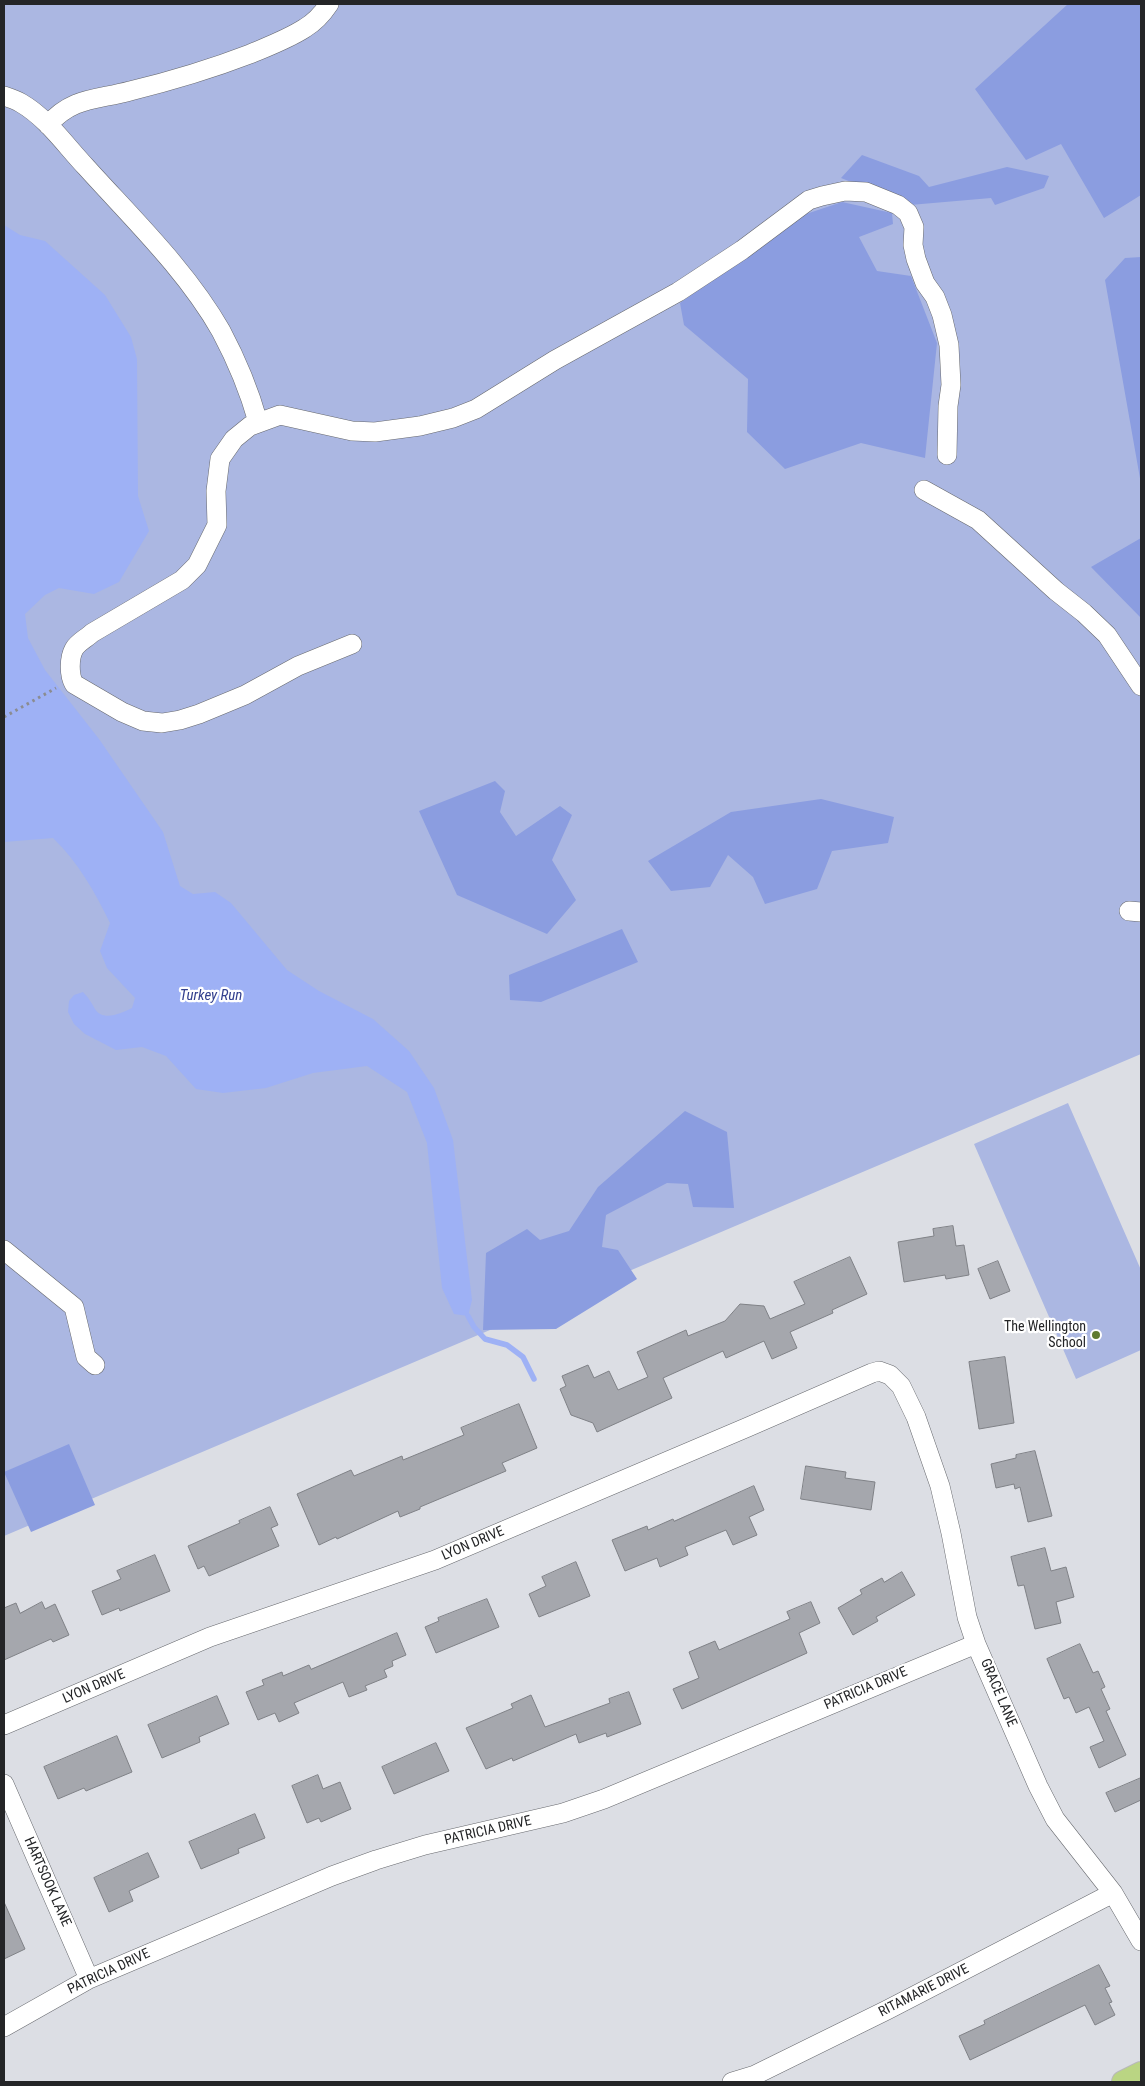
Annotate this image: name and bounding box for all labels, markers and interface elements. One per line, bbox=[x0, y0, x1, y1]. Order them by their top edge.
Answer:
water label: Turkey Run bbox=[180, 987, 242, 1005]
place label: The Wellington School bbox=[1004, 1319, 1086, 1351]
marker: The Wellington School bbox=[1090, 1329, 1102, 1341]
street label: LYON DRIVE bbox=[439, 1523, 507, 1565]
street label: GRACE LANE bbox=[976, 1656, 1020, 1730]
street label: PATRICIA DRIVE bbox=[822, 1664, 910, 1714]
street label: LYON DRIVE bbox=[60, 1666, 128, 1708]
street label: PATRICIA DRIVE bbox=[443, 1813, 533, 1849]
street label: HARTSOOK LANE bbox=[20, 1835, 74, 1929]
street label: PATRICIA DRIVE bbox=[65, 1946, 153, 1998]
street label: RITAMARIE DRIVE bbox=[876, 1961, 972, 2021]

